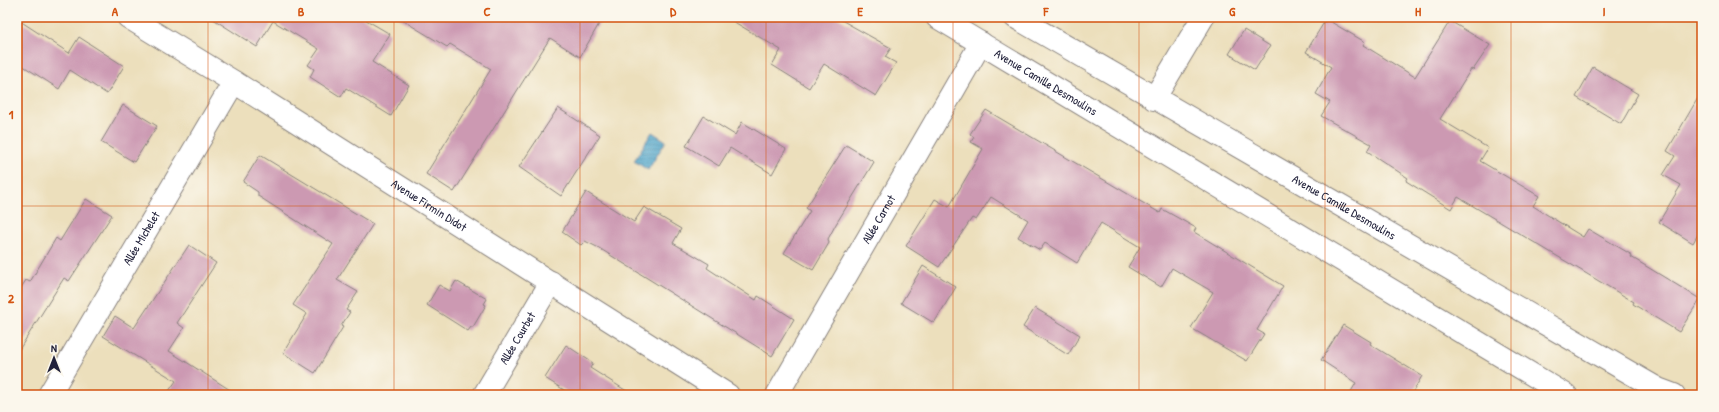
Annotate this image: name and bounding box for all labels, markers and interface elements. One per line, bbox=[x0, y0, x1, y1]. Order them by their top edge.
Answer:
text: A bbox=[112, 2, 119, 20]
text: B bbox=[298, 2, 305, 20]
text: C bbox=[483, 2, 491, 20]
text: D bbox=[670, 2, 677, 20]
text: E bbox=[857, 2, 863, 20]
text: F bbox=[1043, 2, 1050, 20]
text: G bbox=[1229, 2, 1236, 20]
text: H bbox=[1415, 2, 1421, 20]
text: I bbox=[1602, 2, 1606, 20]
street label: Avenue Camille Desmoulins bbox=[992, 45, 1101, 120]
text: 1 bbox=[9, 105, 14, 123]
street label: Avenue Camille Desmoulins bbox=[1289, 170, 1399, 244]
street label: Avenue Firmin Didot bbox=[388, 175, 471, 236]
street label: Allée Carnot bbox=[858, 191, 900, 247]
street label: Allée Michelet bbox=[119, 207, 164, 268]
text: 2 bbox=[8, 289, 15, 307]
street label: Allée Courbet bbox=[495, 308, 540, 367]
north arrow bbox=[34, 338, 74, 378]
text: N bbox=[51, 341, 57, 355]

